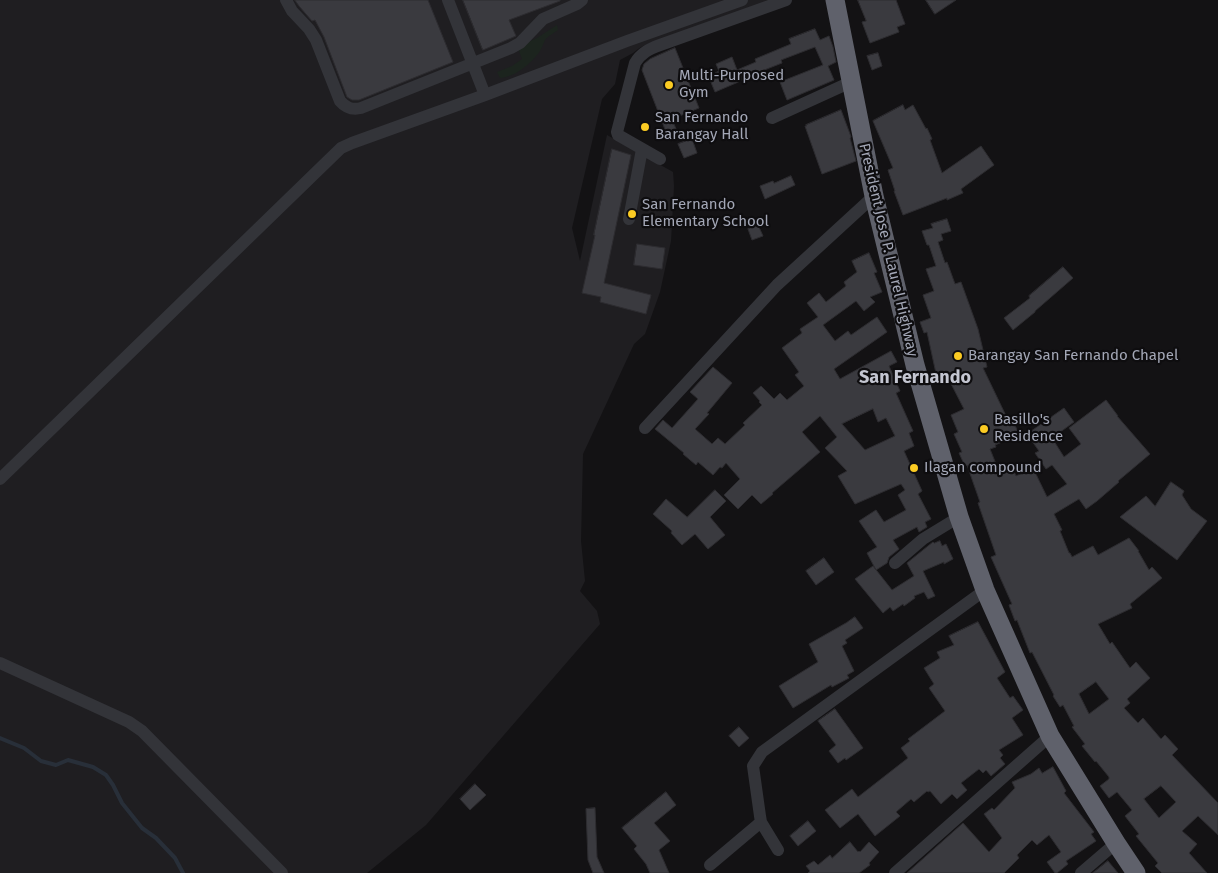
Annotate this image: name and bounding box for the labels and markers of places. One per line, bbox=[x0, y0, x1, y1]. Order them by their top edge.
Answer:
place label: Multi-Purposed Gym bbox=[679, 67, 784, 102]
marker: Multi-Purposed Gym bbox=[663, 79, 675, 91]
place label: San Fernando Barangay Hall bbox=[655, 109, 748, 144]
marker: San Fernando Barangay Hall bbox=[639, 121, 651, 133]
place label: San Fernando Elementary School bbox=[642, 196, 769, 231]
marker: San Fernando Elementary School bbox=[626, 208, 638, 220]
place label: Barangay San Fernando Chapel bbox=[968, 347, 1178, 365]
marker: Barangay San Fernando Chapel bbox=[952, 350, 964, 362]
place label: Basillo's Residence bbox=[994, 411, 1063, 446]
marker: Basillo's Residence bbox=[978, 423, 990, 435]
place label: Ilagan compound bbox=[924, 459, 1042, 477]
marker: Ilagan compound bbox=[908, 462, 920, 474]

